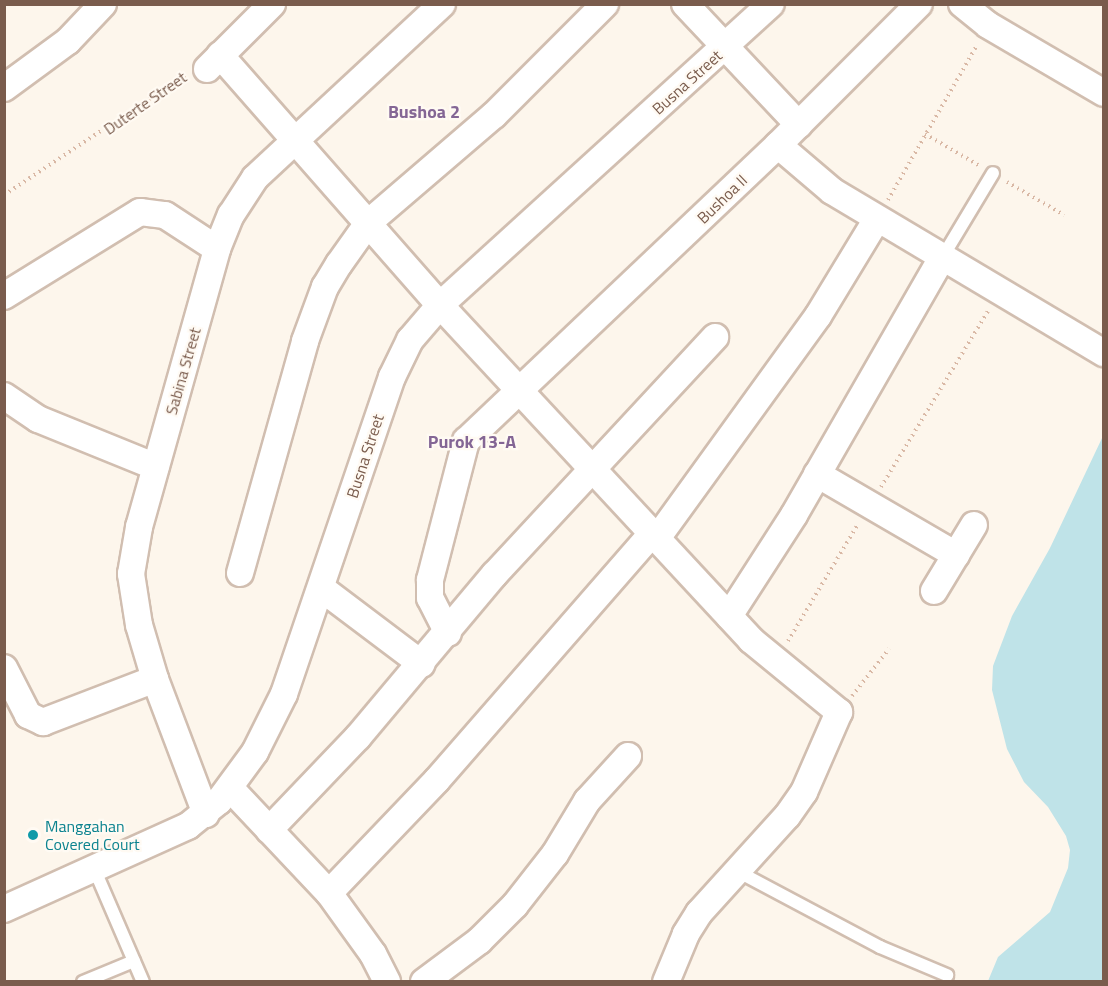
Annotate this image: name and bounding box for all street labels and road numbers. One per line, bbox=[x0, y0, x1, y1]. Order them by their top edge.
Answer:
street label: Busna Street bbox=[648, 46, 726, 118]
street label: Duterte Street bbox=[100, 67, 190, 139]
street label: Bushoa II bbox=[693, 170, 751, 228]
street label: Sabina Street bbox=[161, 325, 205, 417]
street label: Busna Street bbox=[342, 412, 388, 500]

